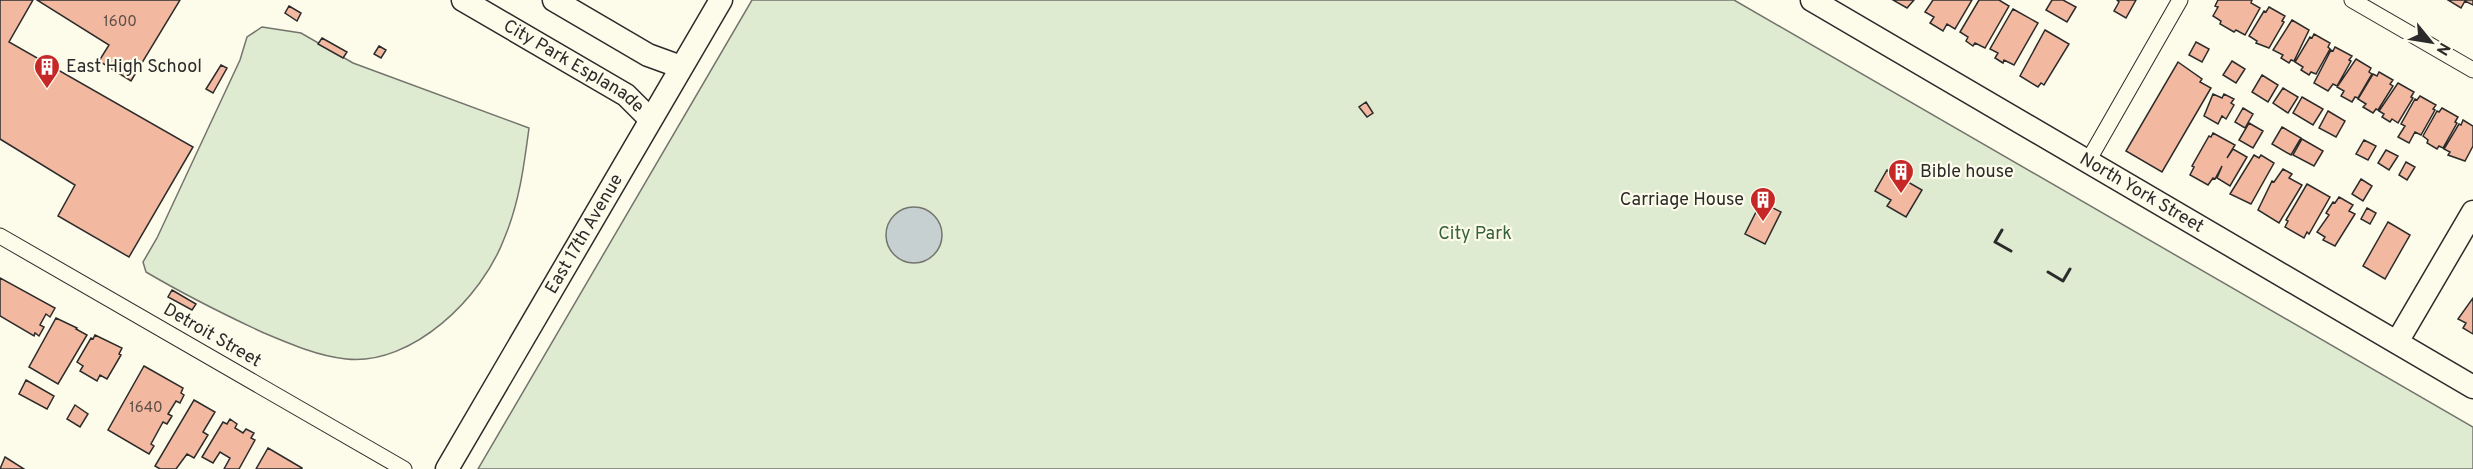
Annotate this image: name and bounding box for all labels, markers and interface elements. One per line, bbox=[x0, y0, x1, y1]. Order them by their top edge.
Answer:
north arrow bbox=[2401, 12, 2461, 72]
house number: 1600 bbox=[103, 13, 137, 32]
street label: City Park Esplanade bbox=[499, 14, 649, 118]
text: N bbox=[2431, 39, 2454, 58]
building icon: East High School bbox=[32, 52, 62, 90]
place label: East High School bbox=[66, 56, 202, 79]
street label: North York Street bbox=[2075, 148, 2208, 238]
building icon: Bible house bbox=[1886, 157, 1916, 195]
place label: Bible house bbox=[1920, 161, 2014, 184]
street label: East 17th Avenue bbox=[540, 170, 628, 298]
building icon: Carriage House bbox=[1748, 185, 1778, 223]
place label: Carriage House bbox=[1620, 189, 1744, 212]
park label: City Park bbox=[1438, 223, 1512, 246]
street label: Detroit Street bbox=[159, 299, 265, 373]
house number: 1640 bbox=[129, 399, 163, 418]

